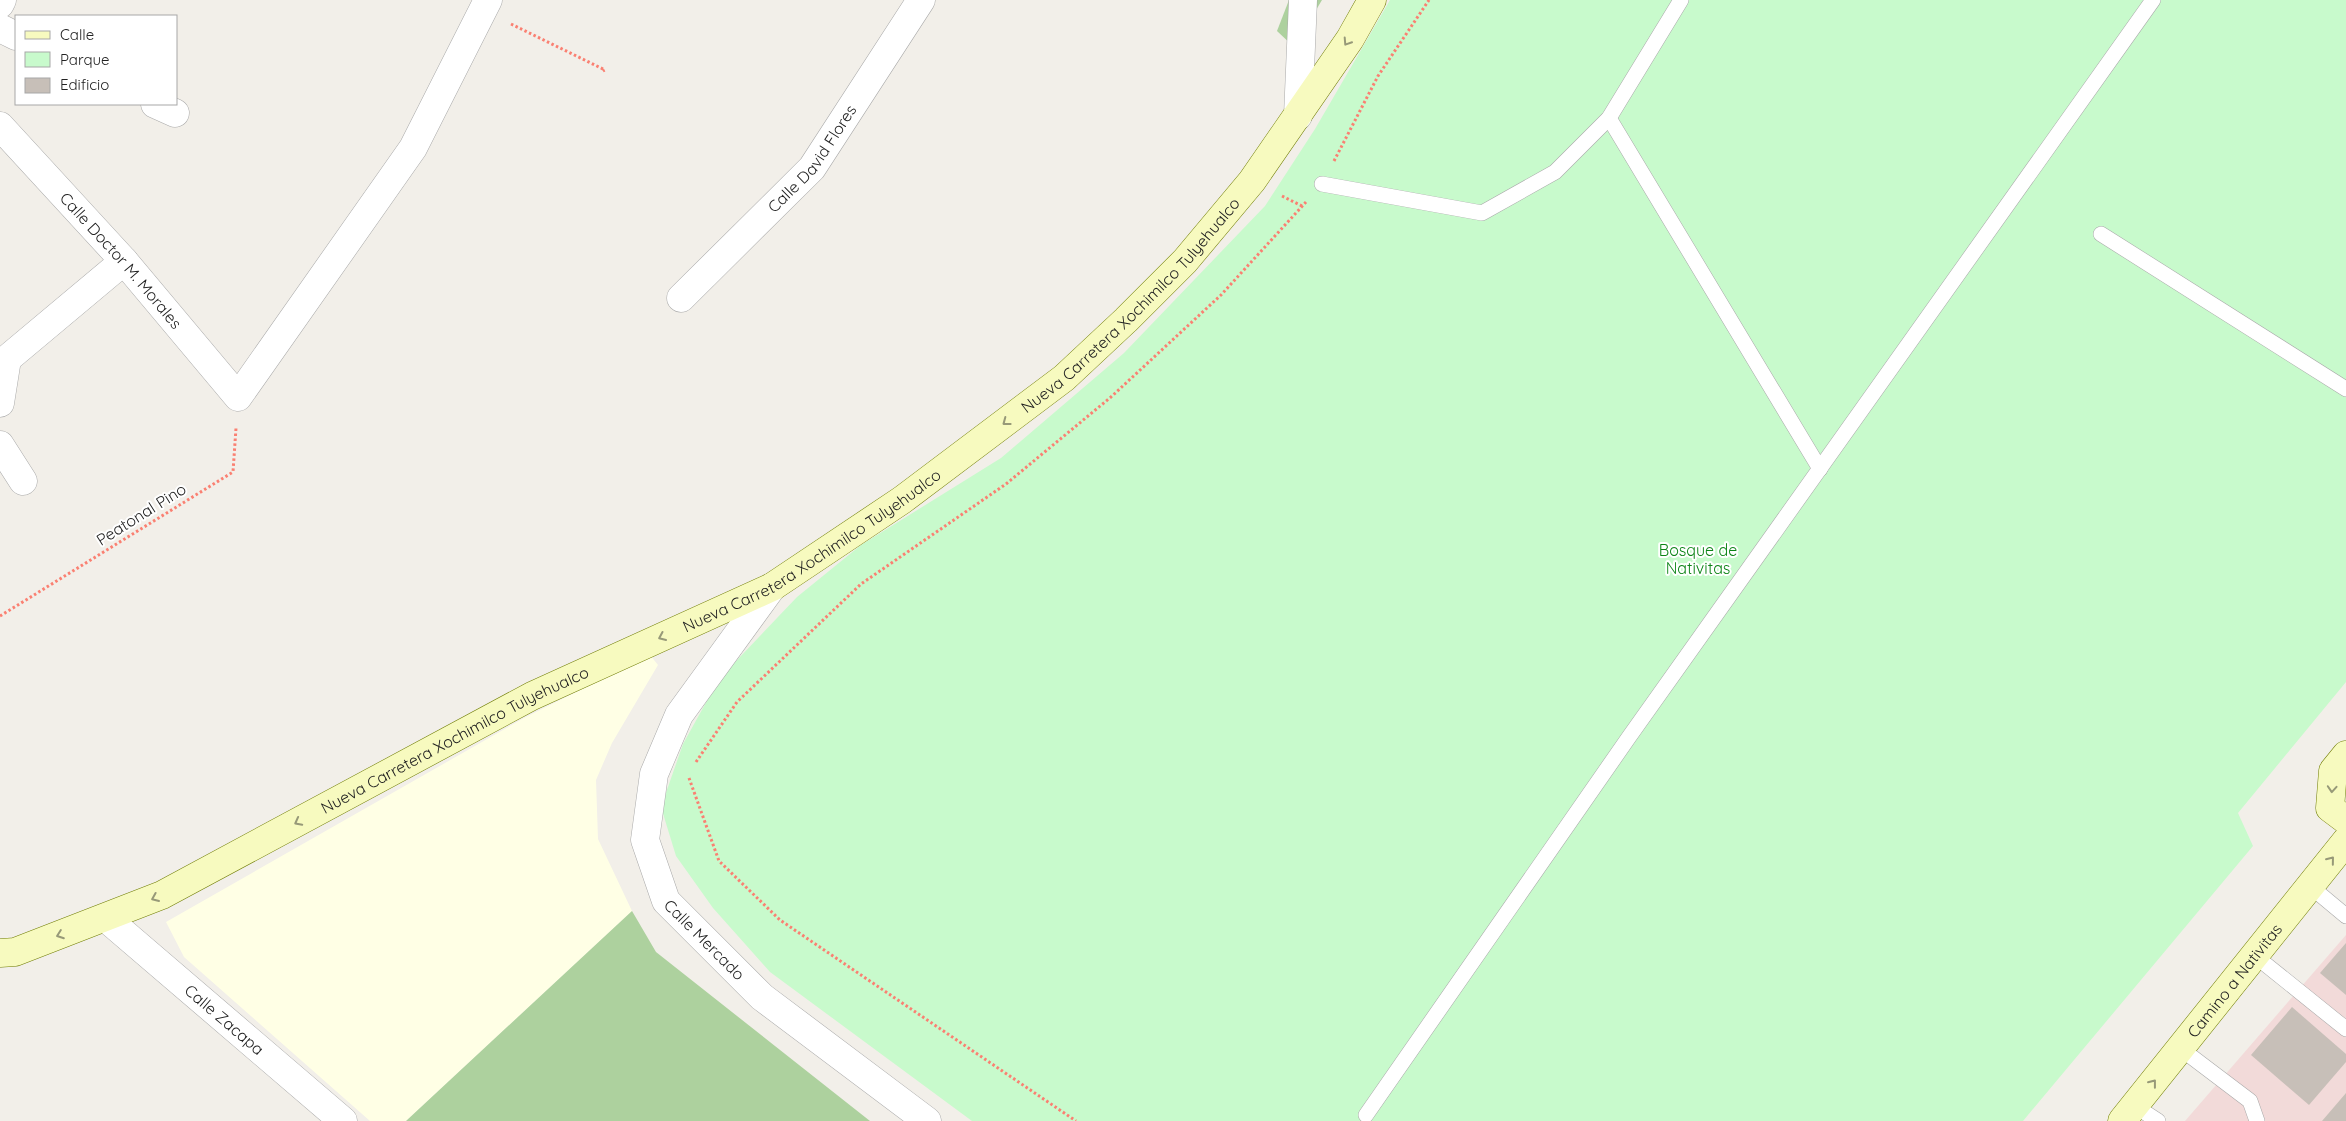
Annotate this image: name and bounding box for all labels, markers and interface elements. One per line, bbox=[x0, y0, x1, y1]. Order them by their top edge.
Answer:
legend bbox=[15, 15, 178, 105]
text: Calle bbox=[60, 25, 94, 44]
one-way arrow bbox=[1344, 37, 1354, 46]
text: Parque bbox=[60, 50, 110, 69]
text: Edificio bbox=[60, 75, 109, 94]
street label: Calle David Flores bbox=[763, 101, 860, 217]
street label: Calle Doctor M. Morales bbox=[56, 188, 186, 333]
street label: Nueva Carretera Xochimilco Tulyehualco bbox=[1017, 193, 1244, 417]
one-way arrow bbox=[1002, 416, 1012, 425]
street label: Nueva Carretera Xochimilco Tulyehualco bbox=[679, 464, 945, 636]
street label: Peatonal Pino bbox=[92, 478, 190, 550]
park label: Bosque de Nativitas bbox=[1659, 540, 1737, 578]
one-way arrow bbox=[658, 631, 667, 642]
street label: Nueva Carretera Xochimilco Tulyehualco bbox=[317, 662, 592, 818]
one-way arrow bbox=[2326, 785, 2337, 793]
one-way arrow bbox=[295, 815, 304, 825]
one-way arrow bbox=[2325, 857, 2333, 866]
one-way arrow bbox=[151, 891, 160, 902]
street label: Calle Mercado bbox=[660, 895, 749, 984]
street label: Camino a Nativitas bbox=[2183, 919, 2286, 1041]
one-way arrow bbox=[57, 930, 65, 940]
street label: Calle Zacapa bbox=[181, 980, 268, 1059]
one-way arrow bbox=[2147, 1080, 2155, 1089]

